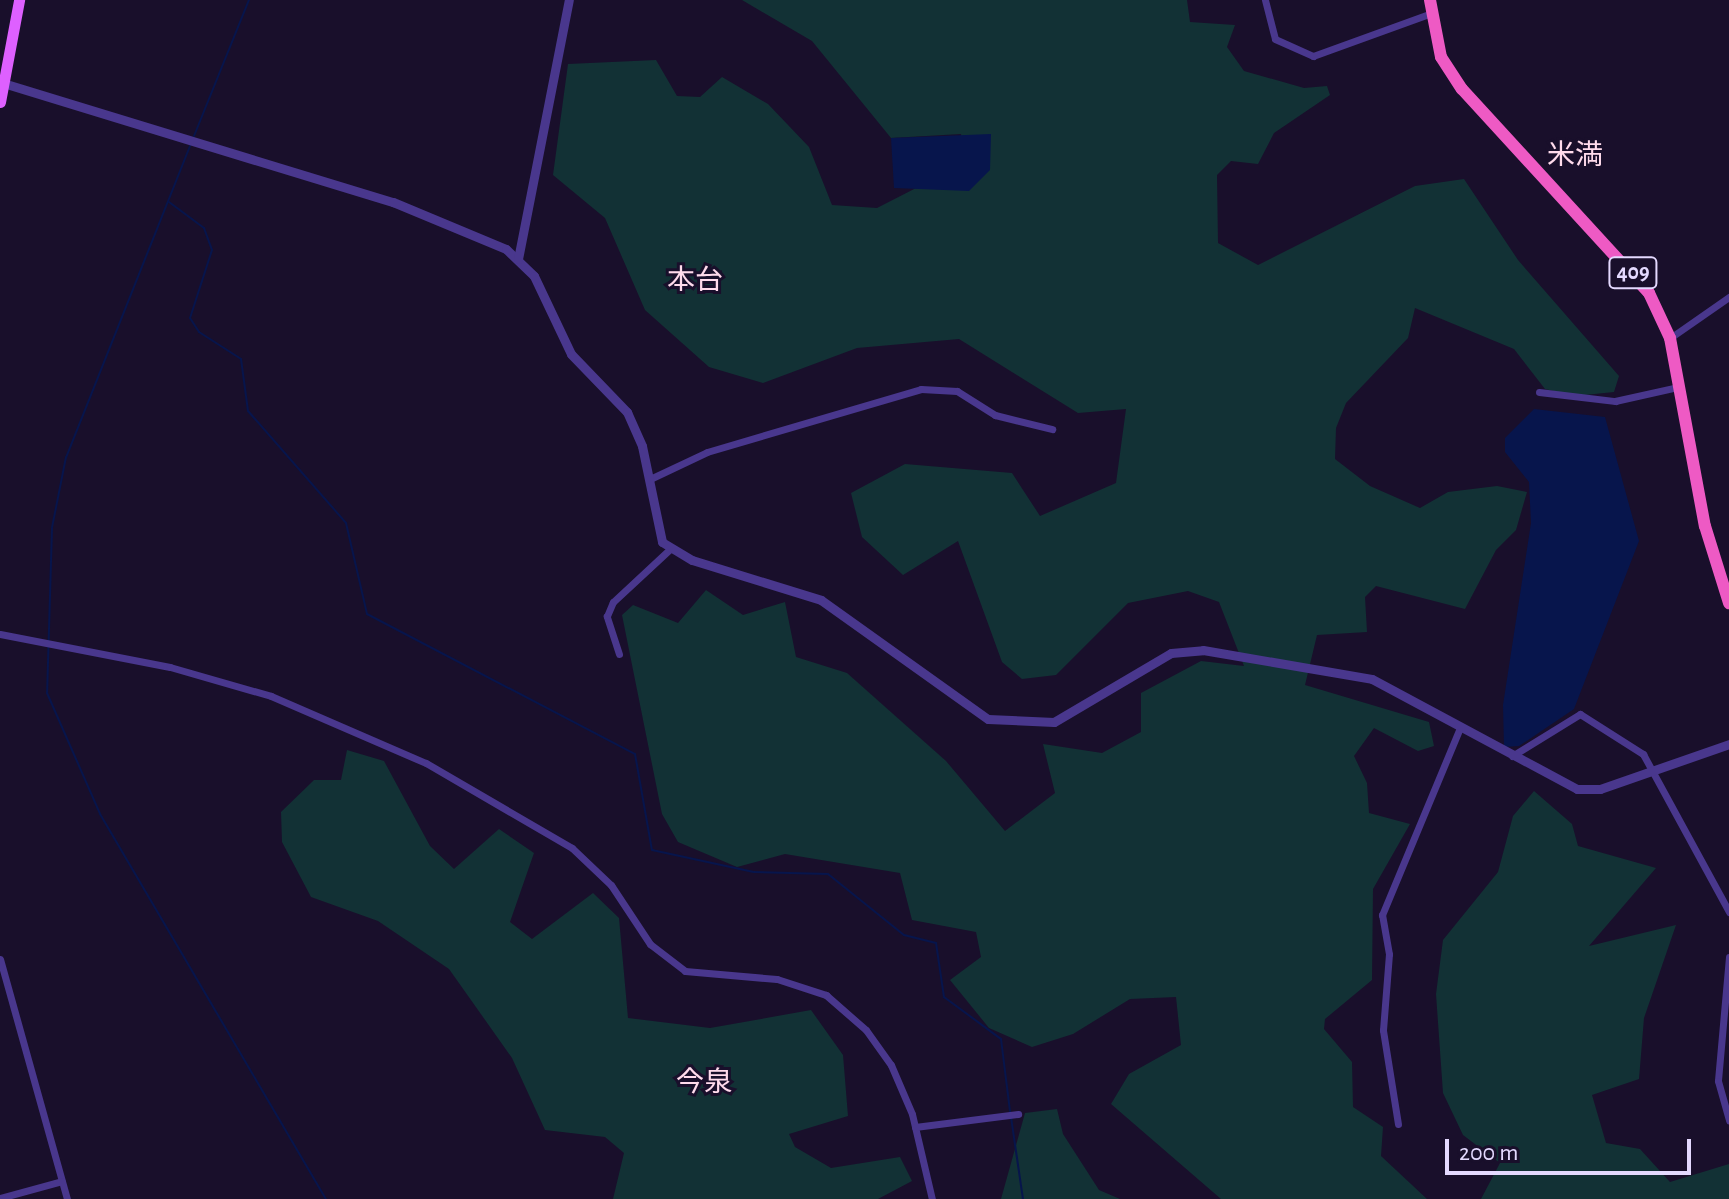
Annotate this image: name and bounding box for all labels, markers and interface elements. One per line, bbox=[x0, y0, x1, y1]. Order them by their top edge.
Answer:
district label: 米満 bbox=[1547, 139, 1603, 173]
road number: 409 bbox=[1607, 255, 1659, 291]
district label: 本台 bbox=[667, 264, 723, 298]
district label: 今泉 bbox=[676, 1066, 732, 1100]
scale bar bbox=[1449, 1123, 1695, 1173]
text: 200 m bbox=[1459, 1141, 1518, 1165]

